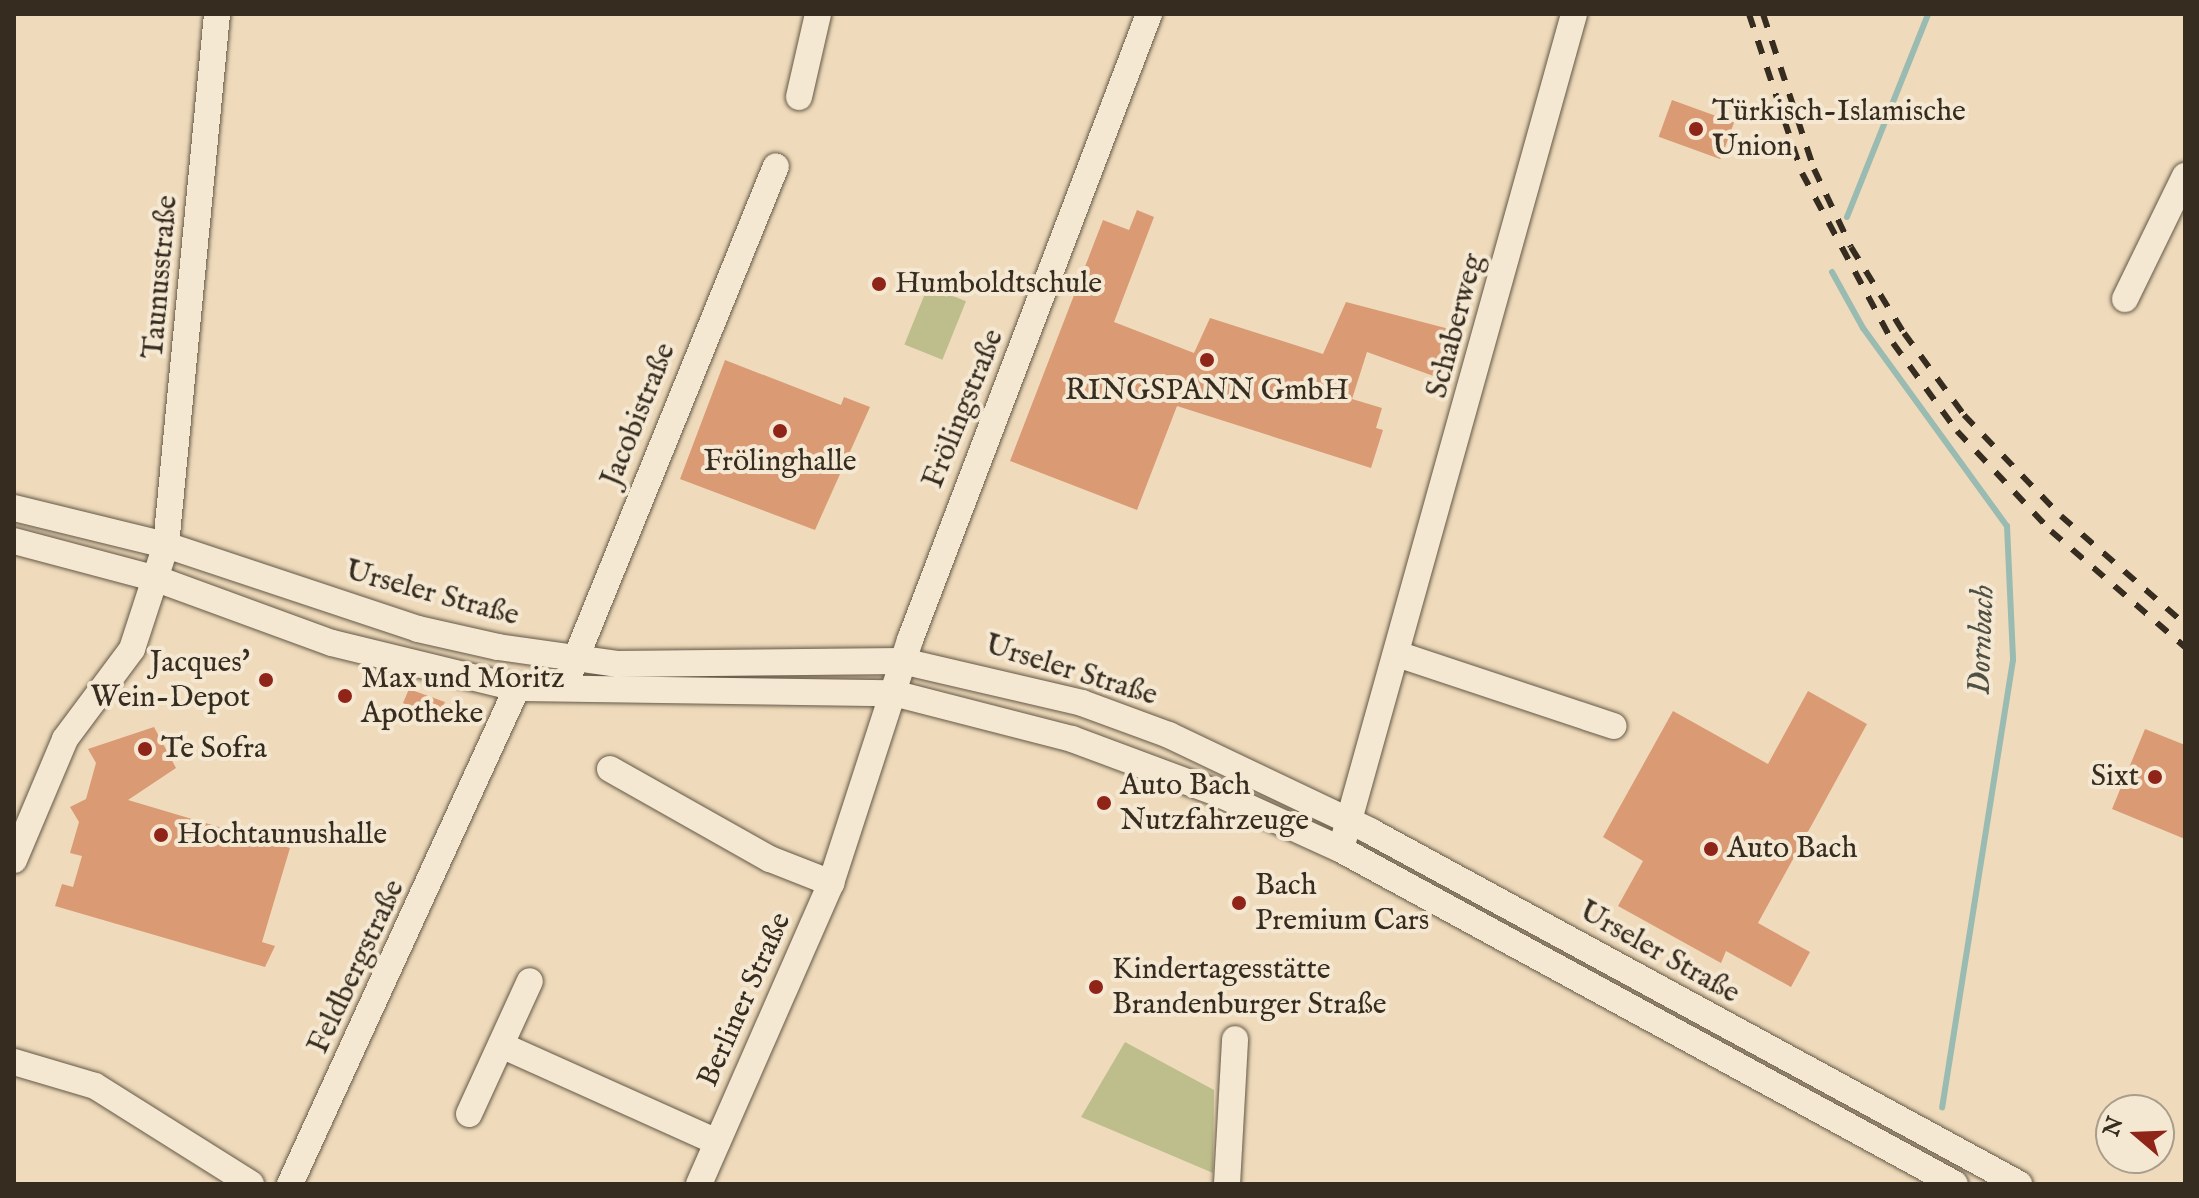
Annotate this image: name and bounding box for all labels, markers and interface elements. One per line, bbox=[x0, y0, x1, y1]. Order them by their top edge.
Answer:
place label: Türkisch-Islamische Union bbox=[1712, 94, 1966, 164]
marker: Türkisch-Islamische Union bbox=[1687, 120, 1705, 138]
street label: Taunusstraße bbox=[136, 194, 186, 360]
street label: Schaberweg bbox=[1420, 250, 1492, 402]
place label: Humboldtschule bbox=[895, 266, 1102, 302]
marker: Humboldtschule bbox=[870, 275, 888, 293]
street label: Frölingstraße bbox=[916, 324, 1012, 494]
street label: Jacobistraße bbox=[594, 338, 684, 492]
marker: RINGSPANN GmbH bbox=[1198, 351, 1216, 369]
place label: RINGSPANN GmbH bbox=[1065, 373, 1349, 409]
marker: Frölinghalle bbox=[771, 422, 789, 440]
place label: Frölinghalle bbox=[703, 444, 857, 480]
street label: Urseler Straße bbox=[341, 554, 523, 634]
water label: Dornbach bbox=[1962, 584, 2004, 696]
street label: Urseler Straße bbox=[980, 628, 1162, 714]
place label: Jacques' Wein-Depot bbox=[91, 645, 250, 716]
place label: Max und Moritz Apotheke bbox=[361, 661, 565, 732]
marker: Jacques' Wein-Depot bbox=[257, 671, 275, 689]
marker: Max und Moritz Apotheke bbox=[336, 687, 354, 705]
place label: Te Sofra bbox=[161, 731, 267, 767]
marker: Te Sofra bbox=[136, 740, 154, 758]
place label: Sixt bbox=[2091, 759, 2139, 795]
place label: Auto Bach Nutzfahrzeuge bbox=[1120, 768, 1309, 838]
marker: Sixt bbox=[2146, 768, 2164, 786]
marker: Auto Bach Nutzfahrzeuge bbox=[1095, 794, 1113, 812]
place label: Hochtaunushalle bbox=[177, 817, 387, 853]
marker: Hochtaunushalle bbox=[152, 826, 170, 844]
place label: Auto Bach bbox=[1727, 831, 1857, 867]
marker: Auto Bach bbox=[1702, 840, 1720, 858]
place label: Bach Premium Cars bbox=[1255, 868, 1429, 938]
street label: Feldbergstraße bbox=[301, 874, 413, 1060]
marker: Bach Premium Cars bbox=[1230, 894, 1248, 912]
street label: Urseler Straße bbox=[1572, 894, 1746, 1012]
street label: Berliner Straße bbox=[691, 907, 799, 1093]
place label: Kindertagesstätte Brandenburger Straße bbox=[1112, 952, 1386, 1022]
marker: Kindertagesstätte Brandenburger Straße bbox=[1087, 978, 1105, 996]
north arrow bbox=[2095, 1094, 2175, 1174]
text: N bbox=[2098, 1113, 2131, 1140]

